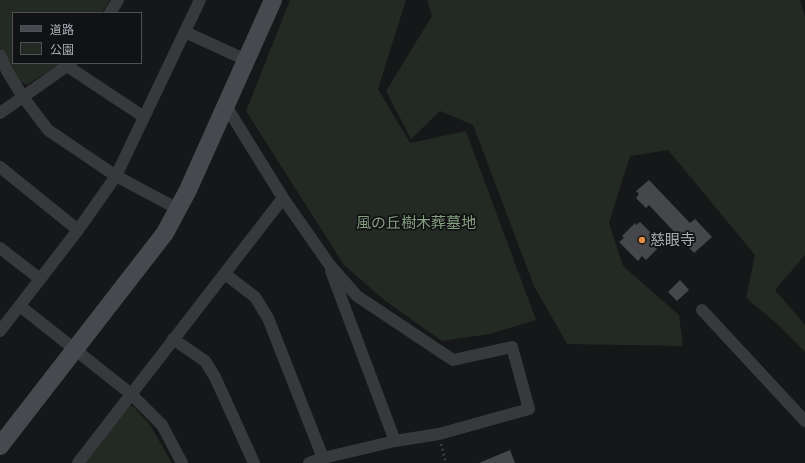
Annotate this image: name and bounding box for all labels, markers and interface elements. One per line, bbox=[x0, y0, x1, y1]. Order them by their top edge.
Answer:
legend bbox=[12, 12, 142, 64]
text: 道路 bbox=[50, 22, 74, 36]
text: 公園 bbox=[50, 42, 74, 56]
park label: 風の丘樹木葬墓地 bbox=[356, 214, 476, 232]
place label: 慈眼寺 bbox=[650, 231, 695, 249]
marker: 慈眼寺 bbox=[637, 235, 647, 245]

